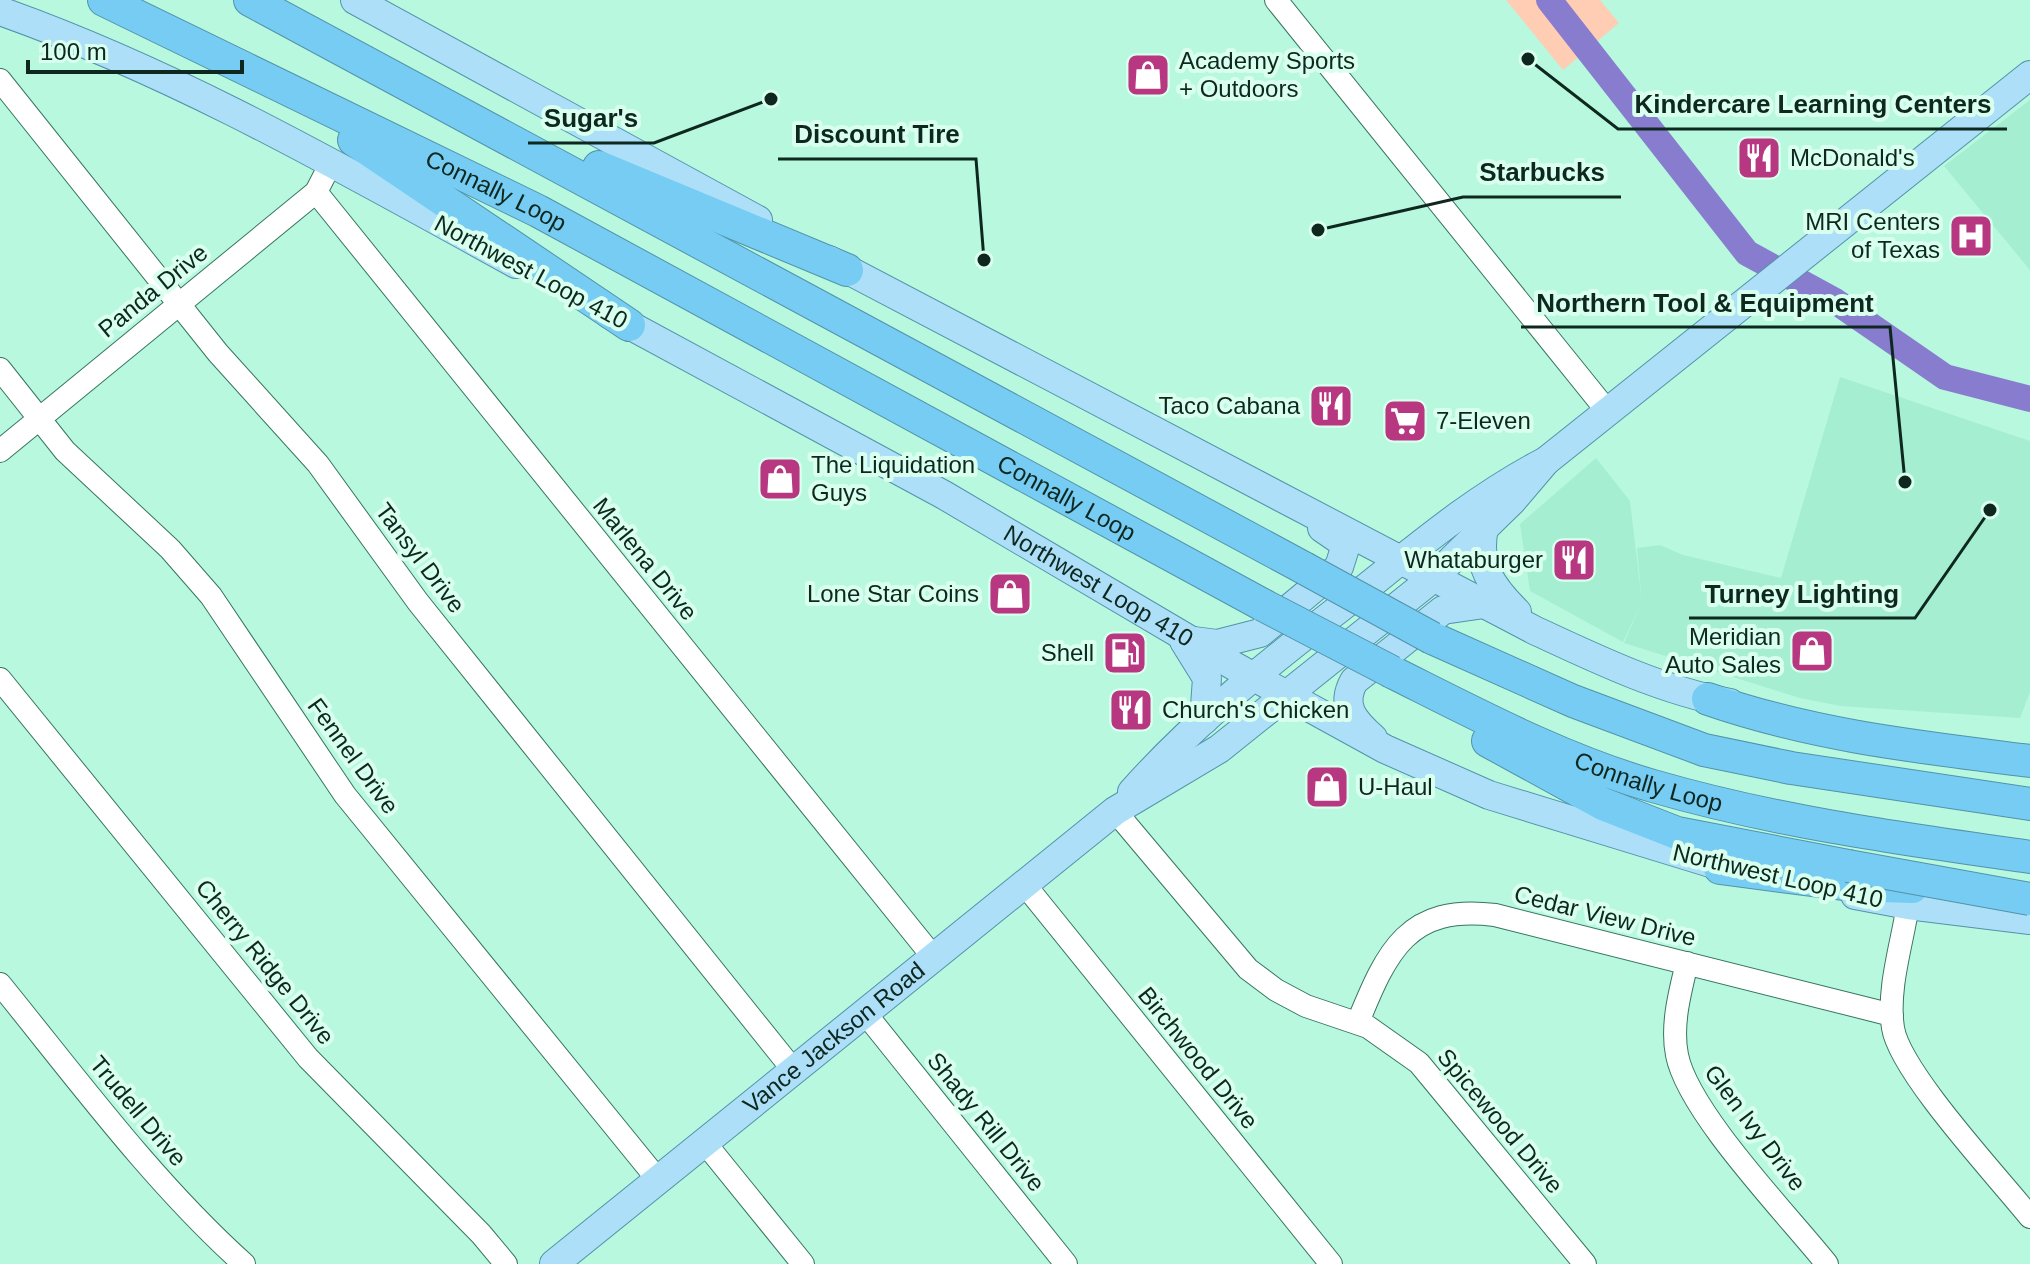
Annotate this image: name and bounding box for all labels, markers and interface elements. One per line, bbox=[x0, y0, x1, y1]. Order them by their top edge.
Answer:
scale bar bbox=[28, 24, 242, 74]
text: 100 m bbox=[40, 38, 107, 65]
place label: Academy Sports + Outdoors bbox=[1179, 47, 1355, 102]
shop icon: Academy Sports + Outdoors bbox=[1124, 51, 1172, 99]
callout: Kindercare Learning Centers bbox=[1618, 79, 2007, 129]
text: Kindercare Learning Centers bbox=[1635, 89, 1991, 119]
callout: Sugar's bbox=[528, 93, 654, 143]
text: Sugar's bbox=[544, 103, 638, 133]
callout: Discount Tire bbox=[778, 109, 976, 159]
text: Discount Tire bbox=[794, 119, 960, 149]
restaurant icon: McDonald's bbox=[1735, 134, 1783, 182]
street label: Connally Loop bbox=[421, 144, 571, 237]
place label: McDonald's bbox=[1790, 144, 1915, 171]
callout: Starbucks bbox=[1463, 147, 1621, 197]
text: Starbucks bbox=[1479, 157, 1605, 187]
place label: MRI Centers of Texas bbox=[1805, 208, 1940, 263]
street label: Northwest Loop 410 bbox=[430, 209, 632, 334]
hospital icon: MRI Centers of Texas bbox=[1947, 212, 1995, 260]
street label: Panda Drive bbox=[93, 239, 213, 343]
callout: Northern Tool & Equipment bbox=[1521, 277, 1890, 327]
text: Northern Tool & Equipment bbox=[1536, 288, 1874, 318]
restaurant icon: Taco Cabana bbox=[1307, 382, 1355, 430]
place label: Taco Cabana bbox=[1159, 392, 1301, 419]
supermarket icon: 7-Eleven bbox=[1381, 397, 1429, 445]
place label: 7-Eleven bbox=[1436, 407, 1531, 434]
street label: Connally Loop bbox=[993, 449, 1141, 546]
place label: The Liquidation Guys bbox=[811, 451, 975, 506]
shop icon: The Liquidation Guys bbox=[756, 455, 804, 503]
street label: Marlena Drive bbox=[588, 492, 703, 625]
street label: Tansyl Drive bbox=[370, 497, 471, 618]
street label: Northwest Loop 410 bbox=[999, 519, 1198, 652]
restaurant icon: Whataburger bbox=[1550, 536, 1598, 584]
place label: Whataburger bbox=[1404, 546, 1543, 573]
callout: Turney Lighting bbox=[1689, 568, 1915, 618]
shop icon: Lone Star Coins bbox=[986, 570, 1034, 618]
text: Turney Lighting bbox=[1705, 579, 1899, 609]
place label: Lone Star Coins bbox=[807, 580, 979, 607]
place label: Meridian Auto Sales bbox=[1665, 623, 1781, 678]
shop icon: Meridian Auto Sales bbox=[1788, 627, 1836, 675]
fuel station icon: Shell bbox=[1101, 629, 1149, 677]
place label: Shell bbox=[1041, 639, 1094, 666]
restaurant icon: Church's Chicken bbox=[1107, 686, 1155, 734]
street label: Fennel Drive bbox=[302, 693, 404, 819]
place label: Church's Chicken bbox=[1162, 696, 1349, 723]
street label: Connally Loop bbox=[1571, 746, 1725, 817]
shop icon: U-Haul bbox=[1303, 763, 1351, 811]
place label: U-Haul bbox=[1358, 773, 1433, 800]
street label: Northwest Loop 410 bbox=[1670, 838, 1886, 913]
street label: Cherry Ridge Drive bbox=[191, 874, 340, 1049]
street label: Cedar View Drive bbox=[1511, 880, 1699, 951]
street label: Vance Jackson Road bbox=[738, 956, 930, 1119]
street label: Birchwood Drive bbox=[1133, 981, 1264, 1134]
street label: Spicewood Drive bbox=[1432, 1043, 1569, 1198]
street label: Shady Rill Drive bbox=[922, 1047, 1051, 1197]
street label: Trudell Drive bbox=[85, 1050, 192, 1171]
street label: Glen Ivy Drive bbox=[1699, 1059, 1812, 1196]

